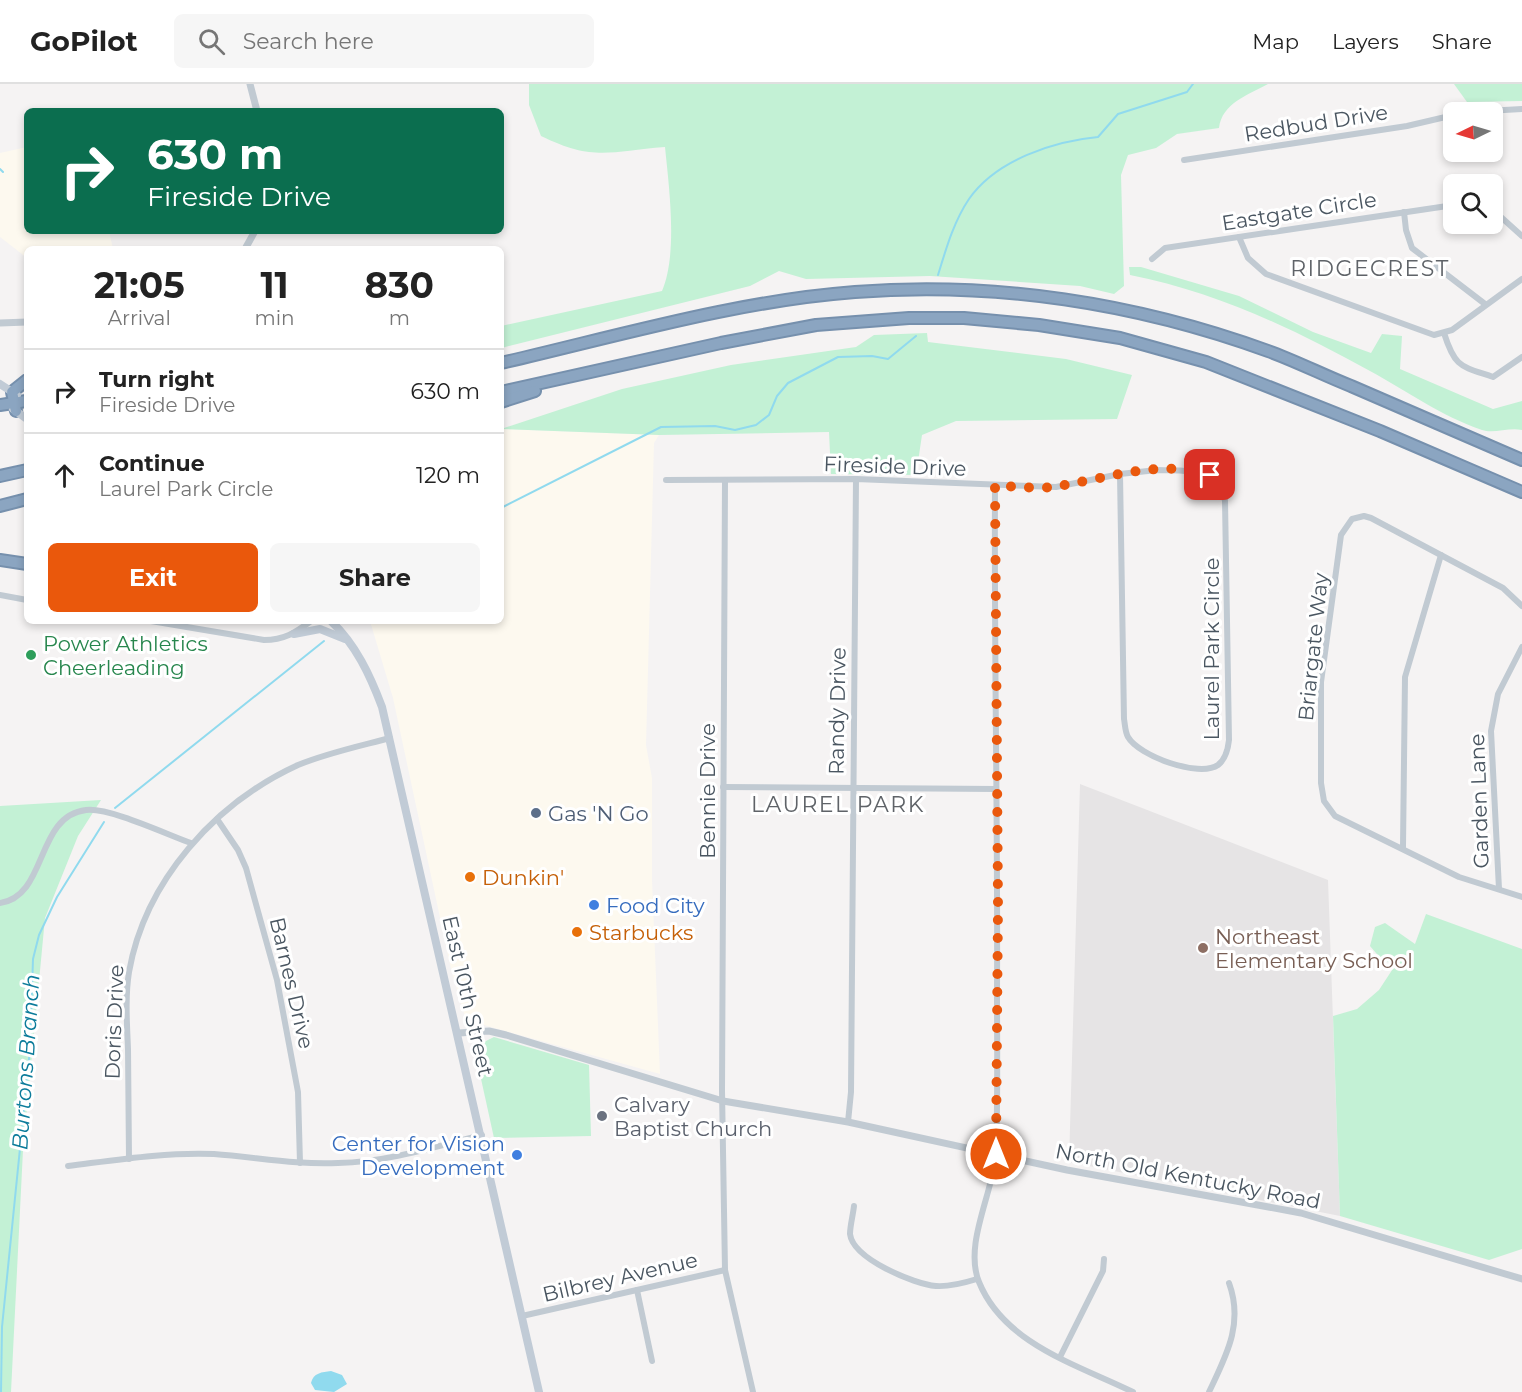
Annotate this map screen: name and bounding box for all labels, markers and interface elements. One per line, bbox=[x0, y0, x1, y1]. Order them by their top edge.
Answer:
search box bbox=[174, 14, 594, 68]
text: GoPilot bbox=[30, 24, 138, 58]
icon: search bbox=[195, 25, 228, 58]
text: Search here bbox=[243, 28, 374, 55]
text: Map bbox=[1252, 29, 1299, 54]
text: Layers bbox=[1332, 29, 1399, 54]
text: Share bbox=[1432, 29, 1492, 54]
street label: Redbud Drive bbox=[1242, 99, 1390, 147]
north arrow bbox=[1443, 102, 1503, 162]
map controls bbox=[1443, 102, 1503, 234]
text: 630 m bbox=[147, 128, 283, 180]
icon: right bbox=[48, 132, 126, 210]
button: search bbox=[1443, 174, 1503, 234]
text: Fireside Drive bbox=[147, 180, 331, 213]
street label: Eastgate Circle bbox=[1220, 186, 1378, 236]
district label: RIDGECREST bbox=[1290, 255, 1450, 282]
text: 21:05 bbox=[94, 263, 185, 307]
text: 11 bbox=[260, 263, 289, 307]
text: 830 bbox=[365, 263, 434, 307]
text: Arrival bbox=[108, 306, 171, 330]
text: min bbox=[255, 306, 295, 330]
text: m bbox=[389, 306, 410, 330]
text: Turn right bbox=[99, 366, 214, 393]
icon: right bbox=[48, 375, 81, 408]
text: 630 m bbox=[411, 378, 480, 405]
text: Fireside Drive bbox=[99, 393, 235, 417]
pin bbox=[1184, 449, 1235, 500]
text: Continue bbox=[99, 450, 205, 477]
street label: Fireside Drive bbox=[823, 451, 967, 481]
icon: arrive bbox=[1193, 458, 1226, 491]
icon: ahead bbox=[48, 459, 81, 492]
text: 120 m bbox=[416, 462, 480, 489]
text: Laurel Park Circle bbox=[99, 477, 273, 501]
button: Exit bbox=[48, 543, 258, 612]
button: Share bbox=[270, 543, 480, 612]
street label: Laurel Park Circle bbox=[1199, 557, 1224, 741]
street label: Briargate Way bbox=[1293, 571, 1333, 722]
place label: Power Athletics Cheerleading bbox=[43, 631, 208, 680]
street label: Randy Drive bbox=[823, 647, 851, 775]
marker: Power Athletics Cheerleading bbox=[24, 648, 38, 662]
street label: Bennie Drive bbox=[695, 723, 720, 859]
street label: Garden Lane bbox=[1464, 733, 1494, 869]
district label: LAUREL PARK bbox=[751, 791, 925, 818]
place label: Gas 'N Go bbox=[548, 801, 649, 826]
marker: Gas 'N Go bbox=[529, 806, 543, 820]
place label: Dunkin' bbox=[482, 865, 564, 890]
marker: Dunkin' bbox=[463, 870, 477, 884]
place label: Food City bbox=[606, 893, 705, 918]
marker: Food City bbox=[587, 898, 601, 912]
street label: East 10th Street bbox=[437, 913, 499, 1079]
street label: Barnes Drive bbox=[265, 915, 319, 1051]
place label: Starbucks bbox=[589, 920, 693, 945]
place label: Northeast Elementary School bbox=[1215, 924, 1413, 973]
marker: Starbucks bbox=[570, 925, 584, 939]
marker: Northeast Elementary School bbox=[1196, 941, 1210, 955]
street label: Doris Drive bbox=[99, 964, 129, 1080]
water label: Burtons Branch bbox=[6, 973, 46, 1151]
place label: Calvary Baptist Church bbox=[614, 1092, 772, 1141]
marker: Calvary Baptist Church bbox=[595, 1109, 609, 1123]
position arrow bbox=[964, 1122, 1028, 1186]
place label: Center for Vision Development bbox=[332, 1131, 505, 1180]
street label: North Old Kentucky Road bbox=[1053, 1138, 1323, 1214]
marker: Center for Vision Development bbox=[510, 1148, 524, 1162]
street label: Bilbrey Avenue bbox=[540, 1247, 700, 1307]

